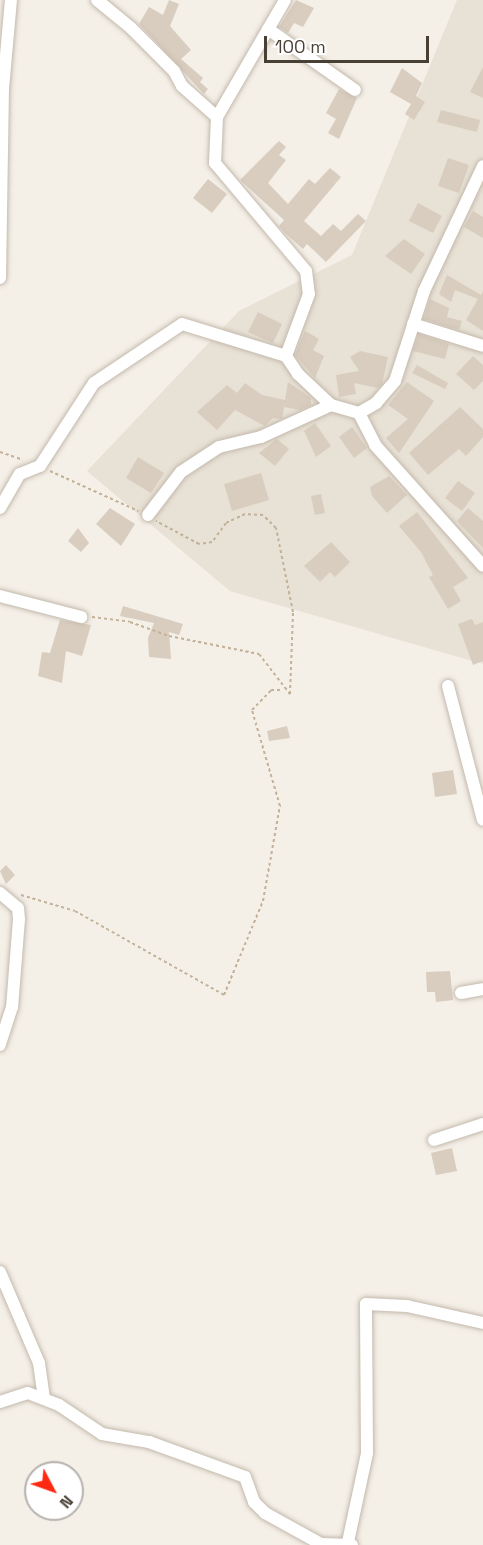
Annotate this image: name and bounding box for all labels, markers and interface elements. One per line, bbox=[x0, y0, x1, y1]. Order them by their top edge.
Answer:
scale bar bbox=[267, 24, 432, 62]
text: 100 m bbox=[275, 35, 326, 58]
north arrow bbox=[24, 1461, 84, 1521]
text: N bbox=[55, 1491, 78, 1513]

